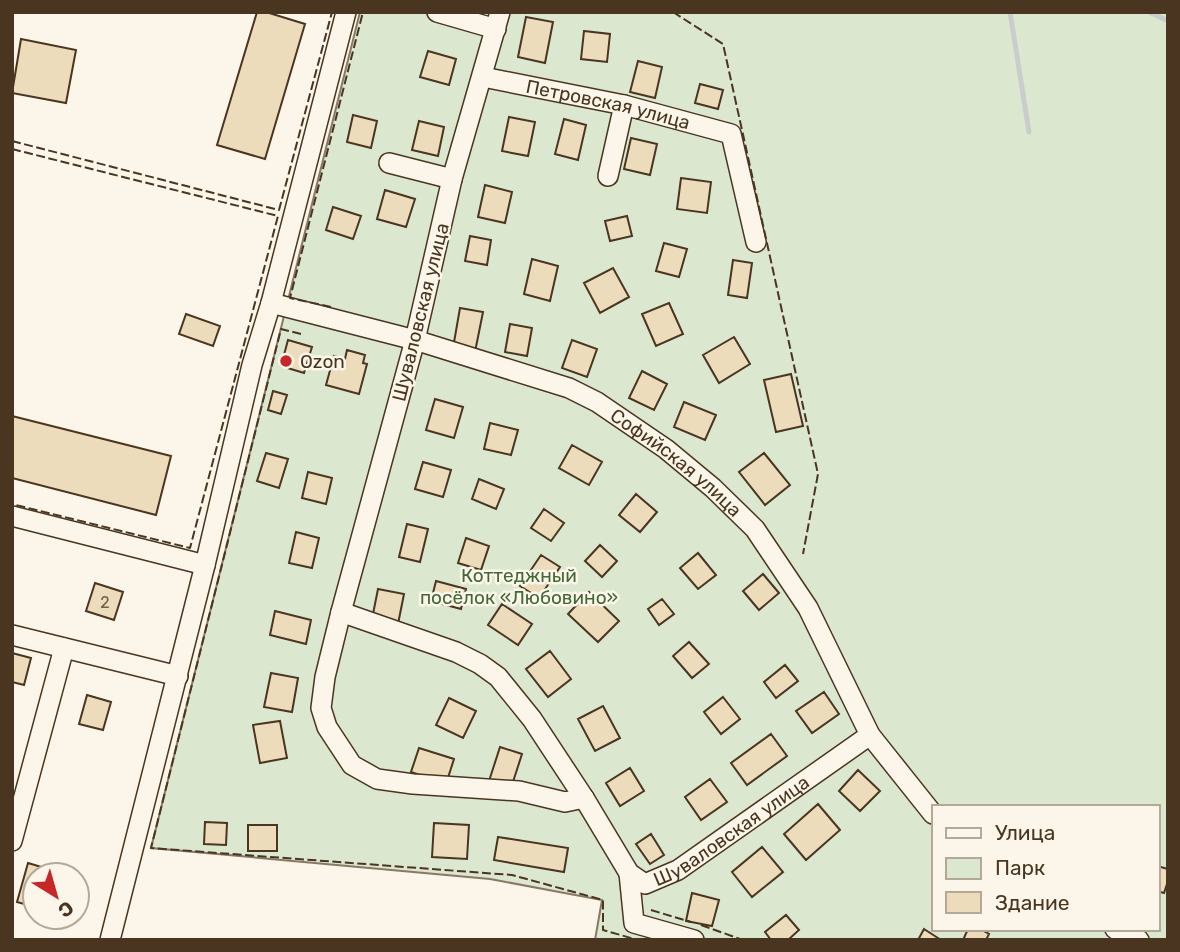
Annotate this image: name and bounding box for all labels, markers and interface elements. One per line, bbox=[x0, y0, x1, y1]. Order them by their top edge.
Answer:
street label: Петровская улица bbox=[524, 75, 693, 134]
street label: Шуваловская улица bbox=[387, 220, 454, 404]
place label: Ozon bbox=[300, 350, 345, 373]
marker: Ozon bbox=[278, 353, 294, 369]
street label: Софийская улица bbox=[606, 404, 746, 522]
park label: Коттеджный посёлок «Любовино» bbox=[420, 564, 618, 609]
house number: 2 bbox=[100, 593, 110, 612]
street label: Шуваловская улица bbox=[650, 770, 814, 891]
legend bbox=[932, 805, 1159, 931]
text: Улица bbox=[995, 820, 1055, 845]
text: Парк bbox=[995, 855, 1045, 880]
north arrow bbox=[21, 861, 91, 931]
text: Здание bbox=[995, 890, 1070, 915]
text: С bbox=[54, 896, 78, 922]

